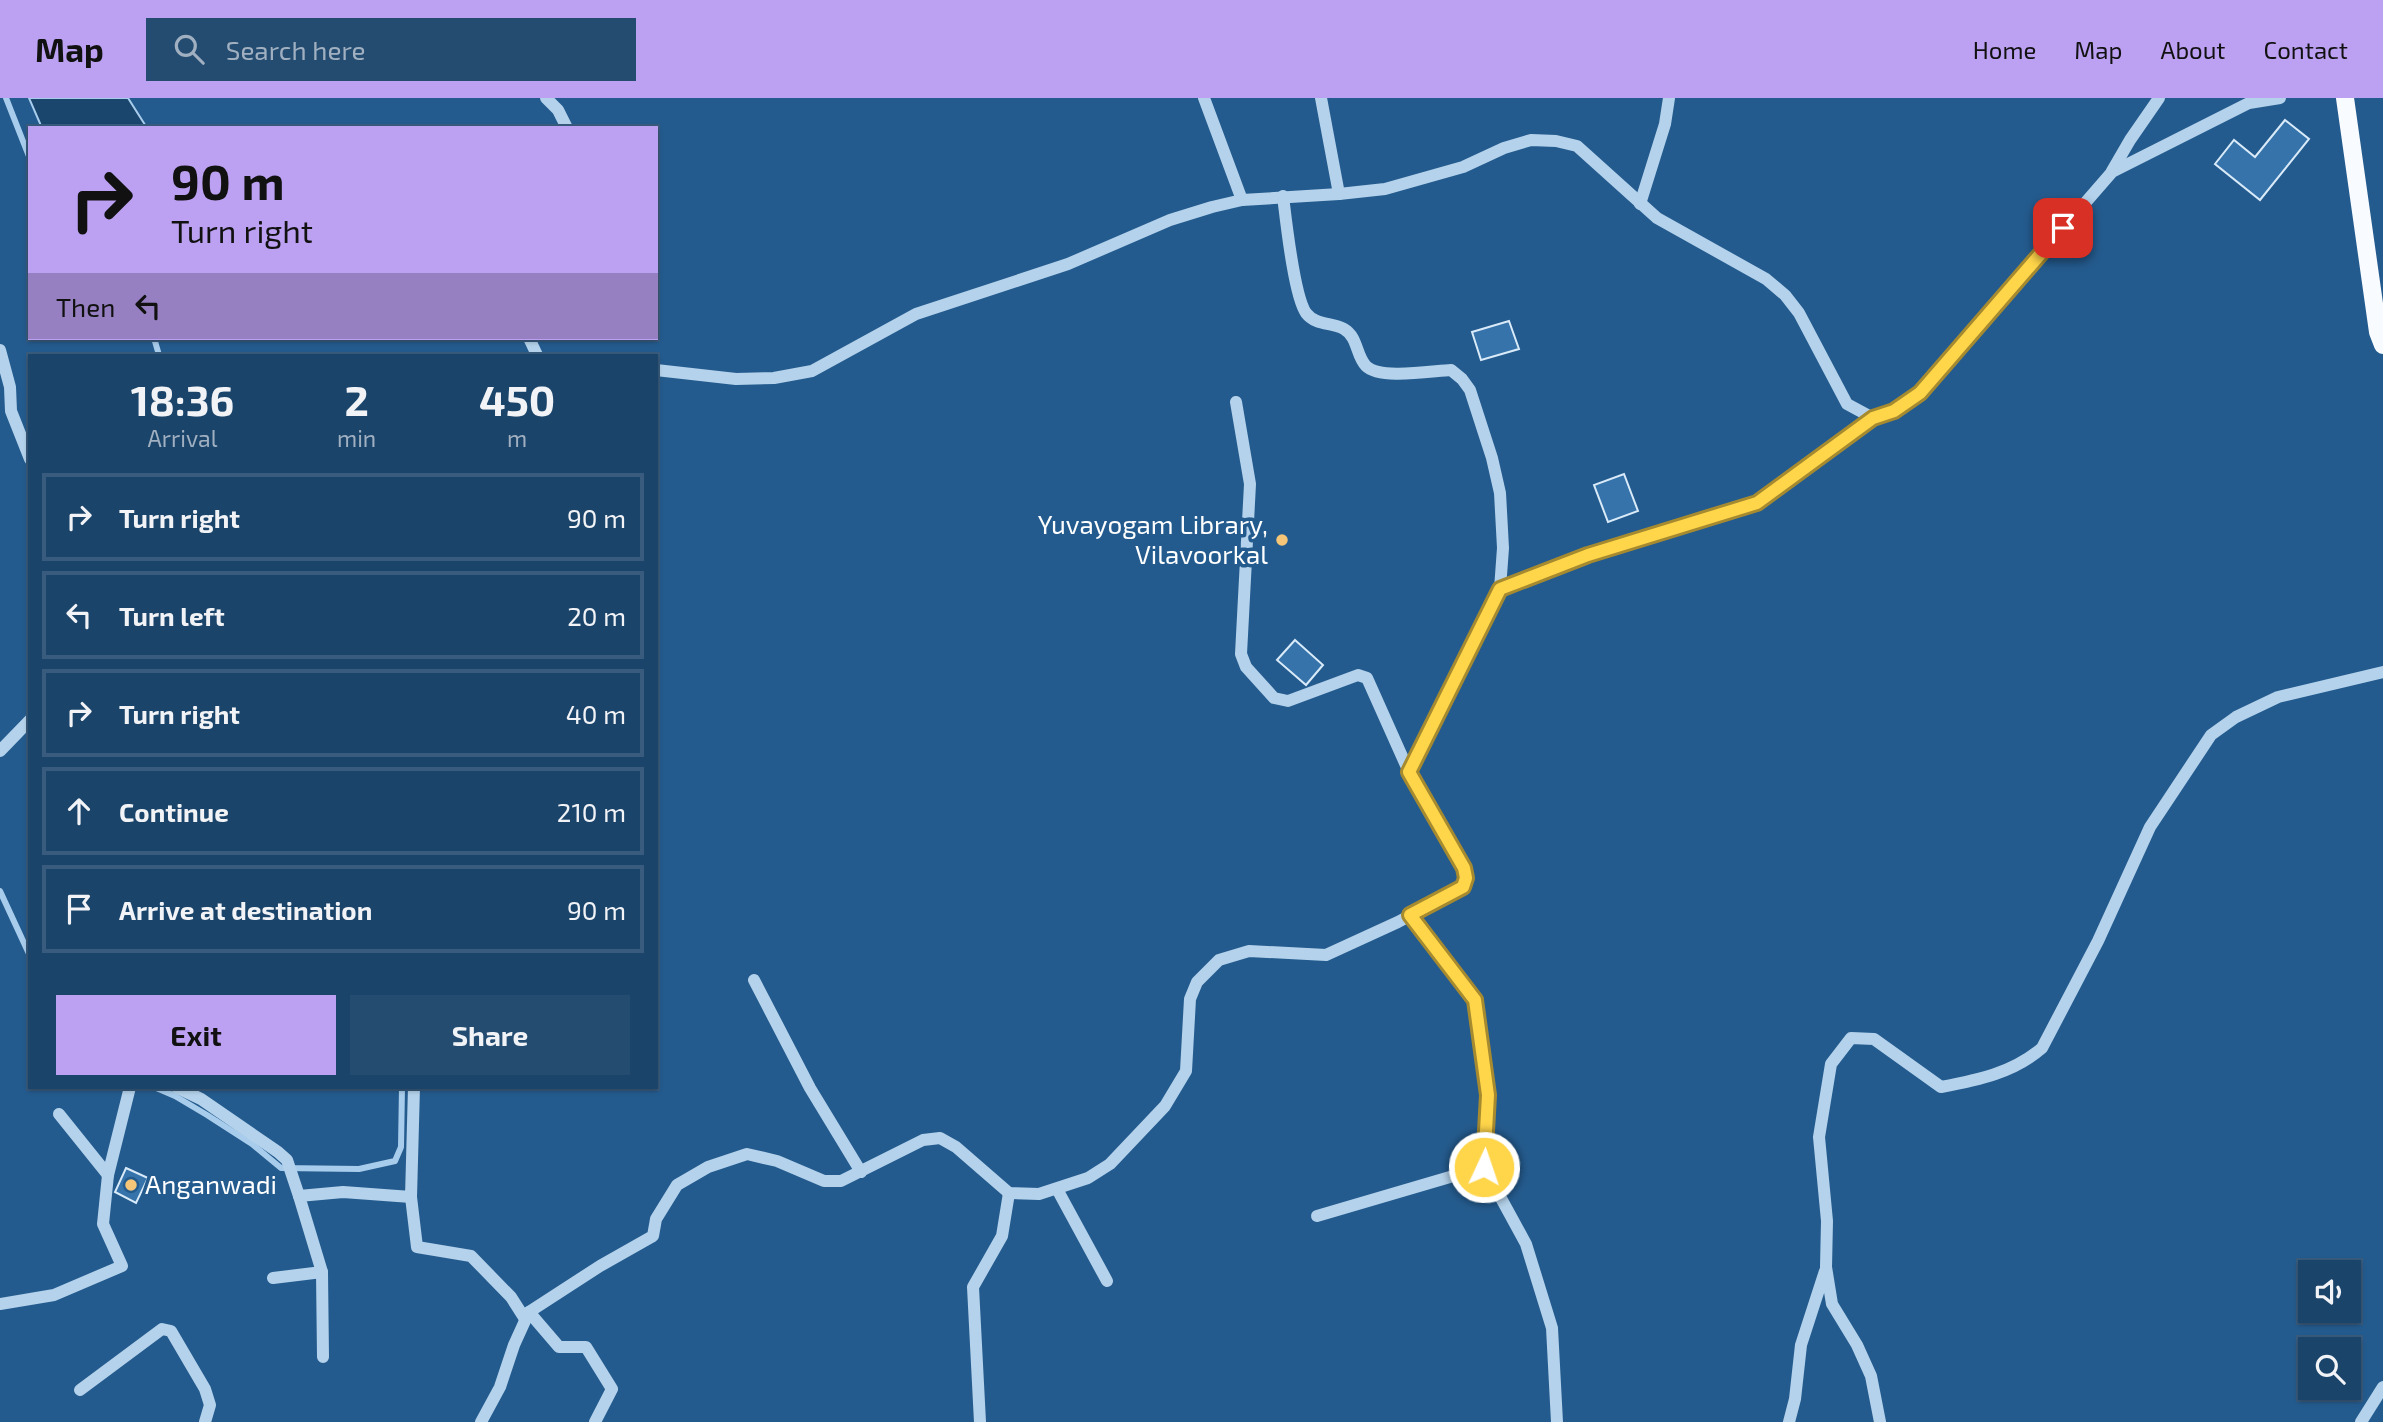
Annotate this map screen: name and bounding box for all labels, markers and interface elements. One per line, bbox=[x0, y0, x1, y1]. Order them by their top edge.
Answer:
search box bbox=[146, 18, 636, 81]
text: Map bbox=[35, 29, 104, 69]
icon: search bbox=[170, 30, 208, 68]
text: Search here bbox=[226, 34, 365, 65]
text: Home bbox=[1973, 35, 2036, 64]
text: Map bbox=[2074, 35, 2122, 64]
text: About bbox=[2160, 35, 2226, 64]
text: Contact bbox=[2264, 35, 2348, 64]
text: 90 m bbox=[171, 151, 285, 210]
icon: right bbox=[56, 154, 147, 245]
pin bbox=[2033, 198, 2093, 258]
icon: arrive bbox=[2044, 209, 2082, 247]
text: Turn right bbox=[171, 211, 313, 249]
icon: left bbox=[129, 287, 167, 325]
text: Then bbox=[56, 291, 115, 322]
text: 18:36 bbox=[131, 374, 234, 424]
text: 2 bbox=[344, 374, 369, 424]
text: 450 bbox=[479, 374, 555, 424]
text: Arrival bbox=[148, 424, 218, 452]
text: min bbox=[337, 424, 376, 452]
text: m bbox=[507, 424, 527, 452]
icon: right bbox=[60, 498, 98, 536]
text: Turn right bbox=[119, 502, 240, 533]
text: 90 m bbox=[567, 502, 626, 533]
place label: Yuvayogam Library, Vilavoorkal bbox=[1038, 508, 1268, 569]
marker: Yuvayogam Library, Vilavoorkal bbox=[1274, 532, 1290, 548]
icon: left bbox=[60, 596, 98, 634]
text: Turn left bbox=[119, 600, 225, 631]
text: 20 m bbox=[567, 600, 626, 631]
icon: right bbox=[60, 694, 98, 732]
text: Turn right bbox=[119, 698, 240, 729]
text: 40 m bbox=[566, 698, 626, 729]
icon: ahead bbox=[60, 792, 98, 830]
text: Continue bbox=[119, 796, 229, 827]
text: 210 m bbox=[557, 796, 626, 827]
icon: arrive bbox=[60, 890, 98, 928]
text: Arrive at destination bbox=[119, 894, 372, 925]
text: 90 m bbox=[567, 894, 626, 925]
button: Exit bbox=[56, 995, 336, 1075]
button: Share bbox=[350, 995, 630, 1075]
position arrow bbox=[1447, 1130, 1521, 1204]
place label: Anganwadi bbox=[145, 1168, 277, 1199]
marker: Anganwadi bbox=[123, 1177, 139, 1193]
map controls bbox=[2298, 1260, 2361, 1400]
button: sound bbox=[2298, 1260, 2361, 1323]
button: search bbox=[2298, 1337, 2361, 1400]

